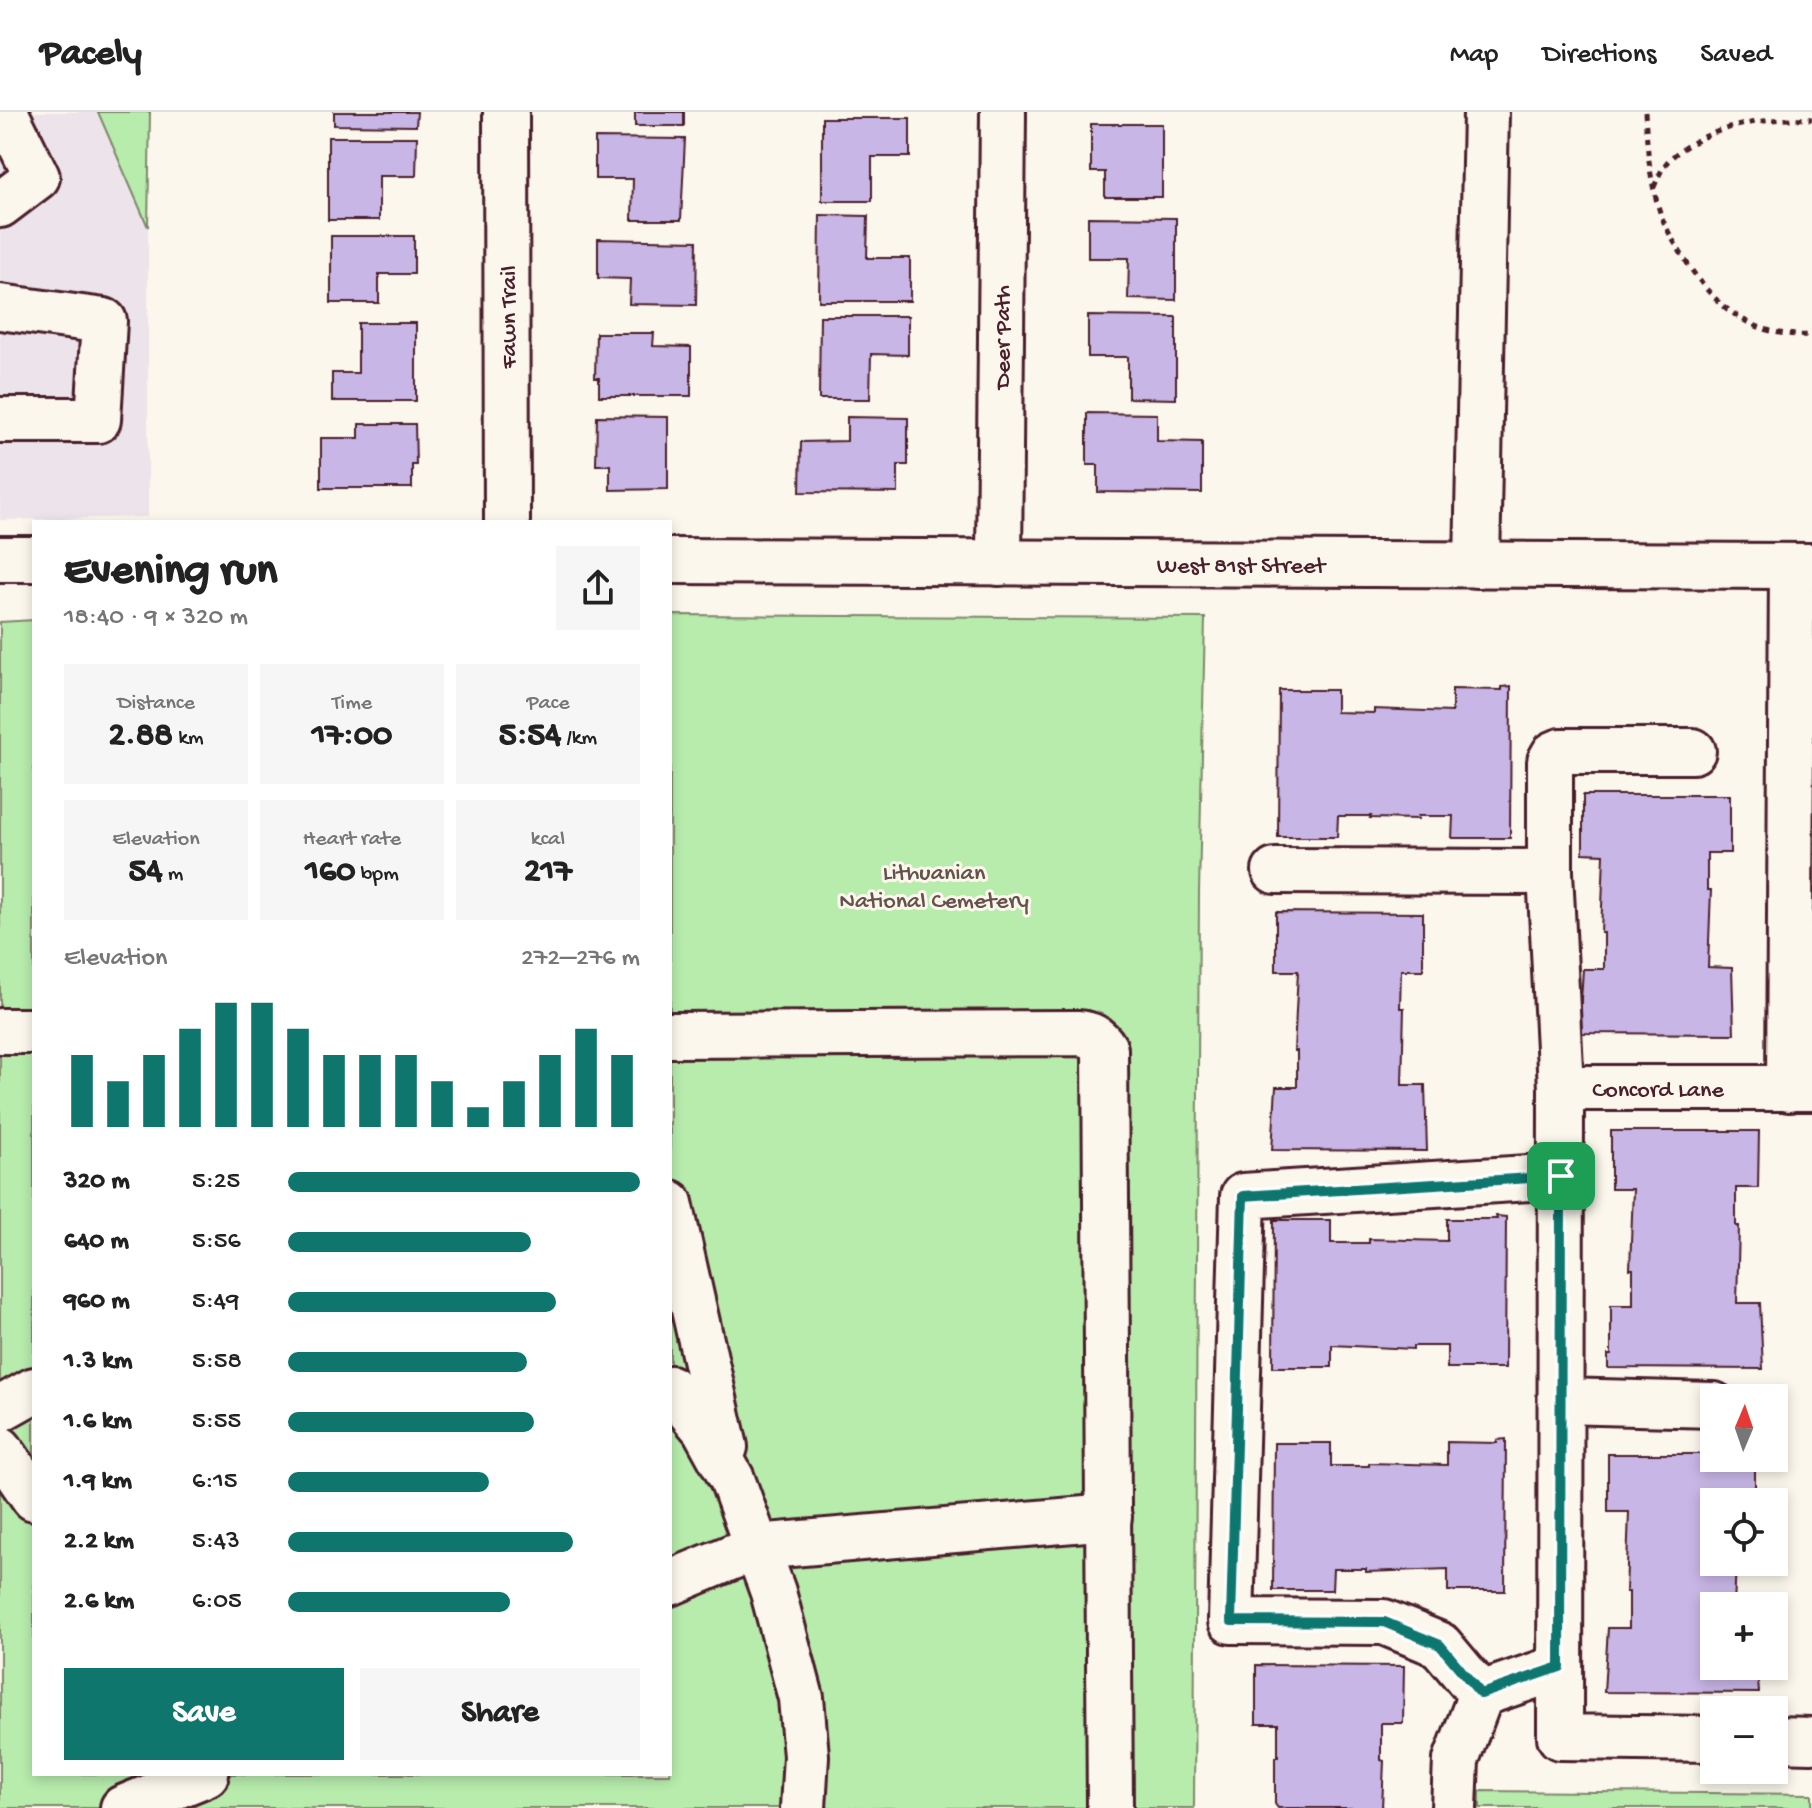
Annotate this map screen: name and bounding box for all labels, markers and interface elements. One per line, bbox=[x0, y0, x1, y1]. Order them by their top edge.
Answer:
text: Pacely bbox=[40, 33, 142, 77]
text: Map bbox=[1450, 39, 1498, 72]
text: Directions bbox=[1542, 39, 1656, 72]
text: Saved bbox=[1700, 39, 1772, 72]
street label: Fawn Trail bbox=[496, 266, 525, 369]
street label: Deer Path bbox=[990, 285, 1019, 391]
button: share bbox=[556, 546, 640, 630]
text: Evening run bbox=[64, 547, 277, 599]
street label: West 81st Street bbox=[1157, 553, 1327, 582]
text: 18:40 · 9 × 320 m bbox=[64, 603, 248, 634]
text: Distance bbox=[117, 691, 195, 717]
text: Time bbox=[332, 691, 372, 717]
text: Pace bbox=[526, 691, 570, 717]
text: 2.88 bbox=[108, 717, 173, 757]
text: 17:00 bbox=[312, 717, 392, 757]
text: 5:54 bbox=[499, 717, 561, 757]
text: km bbox=[173, 726, 204, 752]
text: /km bbox=[561, 726, 597, 752]
text: Elevation bbox=[112, 827, 200, 853]
text: Heart rate bbox=[303, 827, 401, 853]
text: kcal bbox=[531, 827, 565, 853]
text: 54 bbox=[129, 853, 163, 893]
text: 160 bbox=[305, 853, 356, 893]
text: 217 bbox=[524, 853, 572, 893]
park label: Lithuanian National Cemetery bbox=[839, 860, 1029, 917]
text: m bbox=[163, 862, 183, 888]
text: bpm bbox=[356, 862, 399, 888]
text: Elevation bbox=[64, 944, 167, 975]
text: 272–276 m bbox=[521, 944, 640, 975]
street label: Concord Lane bbox=[1592, 1077, 1724, 1106]
pin bbox=[1527, 1142, 1595, 1210]
icon: arrive bbox=[1539, 1154, 1583, 1198]
text: 320 m bbox=[64, 1167, 130, 1198]
text: 5:25 bbox=[192, 1167, 240, 1198]
text: 640 m bbox=[64, 1227, 129, 1258]
text: 5:56 bbox=[192, 1227, 241, 1258]
text: 960 m bbox=[64, 1287, 130, 1318]
text: 5:49 bbox=[192, 1287, 239, 1318]
text: 1.3 km bbox=[64, 1347, 132, 1378]
text: 5:58 bbox=[192, 1347, 242, 1378]
north arrow bbox=[1700, 1384, 1788, 1472]
map controls bbox=[1700, 1384, 1788, 1784]
text: 1.6 km bbox=[64, 1407, 132, 1438]
text: 5:55 bbox=[192, 1407, 241, 1438]
text: 1.9 km bbox=[64, 1467, 132, 1498]
text: 6:15 bbox=[192, 1467, 238, 1498]
button: locate bbox=[1700, 1488, 1788, 1576]
text: 2.2 km bbox=[64, 1527, 134, 1558]
text: 5:43 bbox=[192, 1527, 240, 1558]
text: 2.6 km bbox=[64, 1587, 134, 1618]
text: 6:05 bbox=[192, 1587, 242, 1618]
button: + bbox=[1700, 1592, 1788, 1680]
button: Save bbox=[64, 1668, 344, 1760]
button: Share bbox=[360, 1668, 640, 1760]
button: − bbox=[1700, 1696, 1788, 1784]

